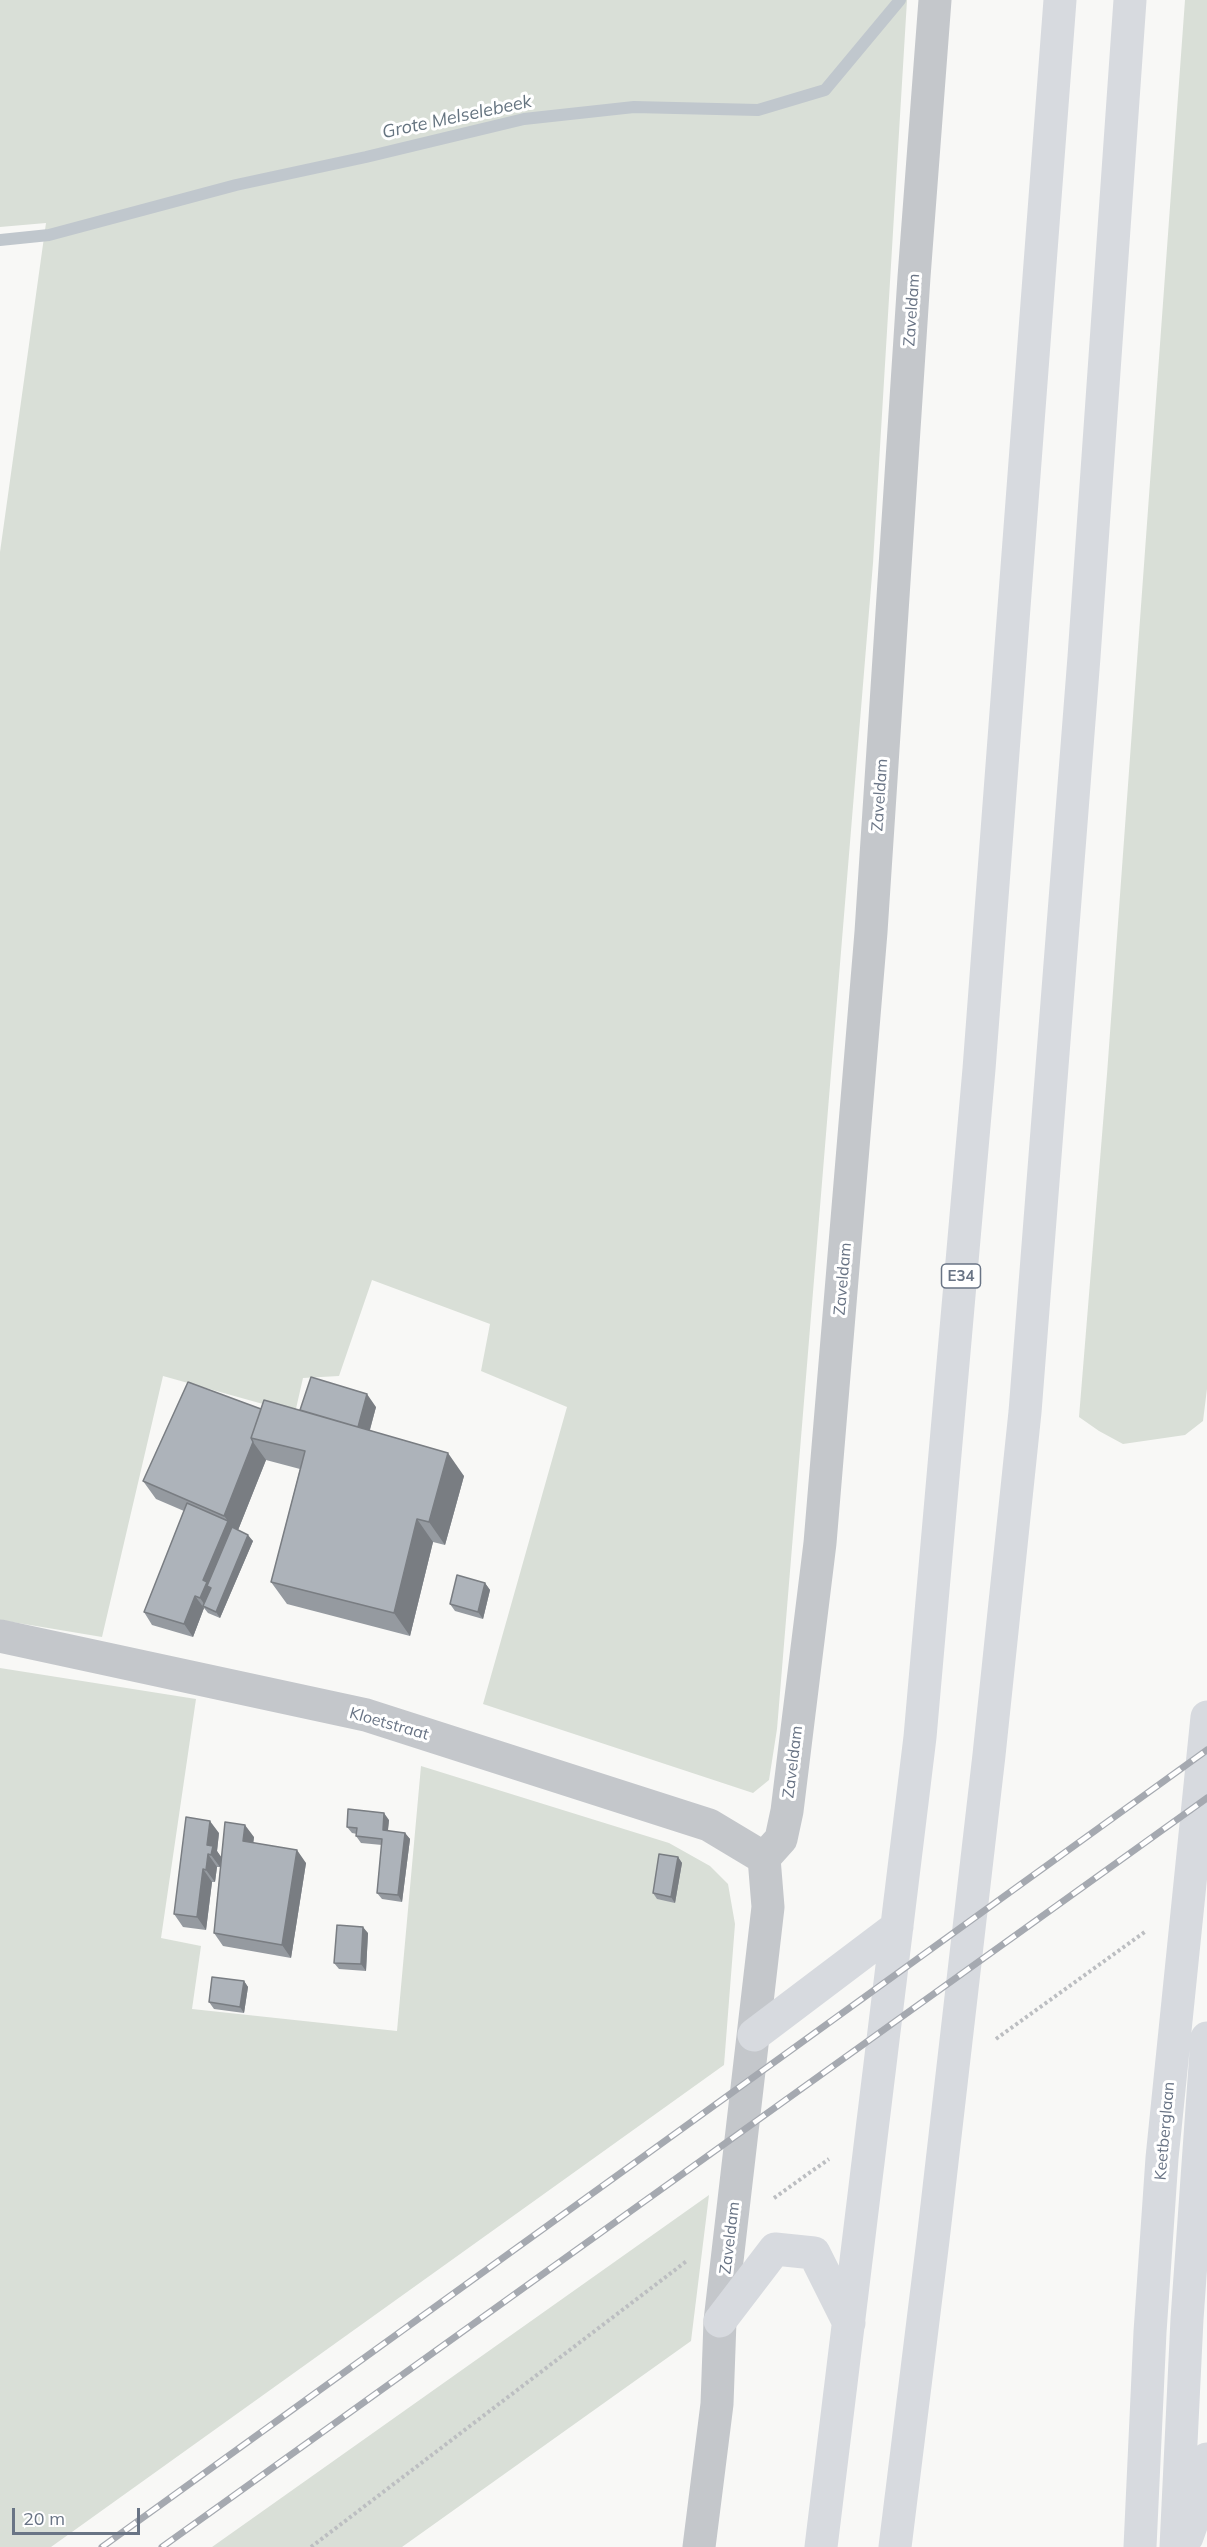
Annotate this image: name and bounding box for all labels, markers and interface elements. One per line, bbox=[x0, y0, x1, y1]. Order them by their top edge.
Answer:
water label: Grote Melselebeek bbox=[380, 91, 534, 143]
street label: Zaveldam bbox=[900, 273, 924, 347]
street label: Zaveldam bbox=[868, 758, 892, 832]
street label: Zaveldam bbox=[830, 1242, 856, 1316]
road number: E34 bbox=[942, 1264, 980, 1288]
street label: Kloetstraat bbox=[347, 1704, 431, 1744]
street label: Zaveldam bbox=[779, 1725, 807, 1799]
street label: Keetberglaan bbox=[1151, 2081, 1179, 2181]
street label: Zaveldam bbox=[716, 2201, 744, 2275]
scale bar bbox=[15, 2496, 142, 2534]
text: 20 m bbox=[23, 2507, 65, 2530]

